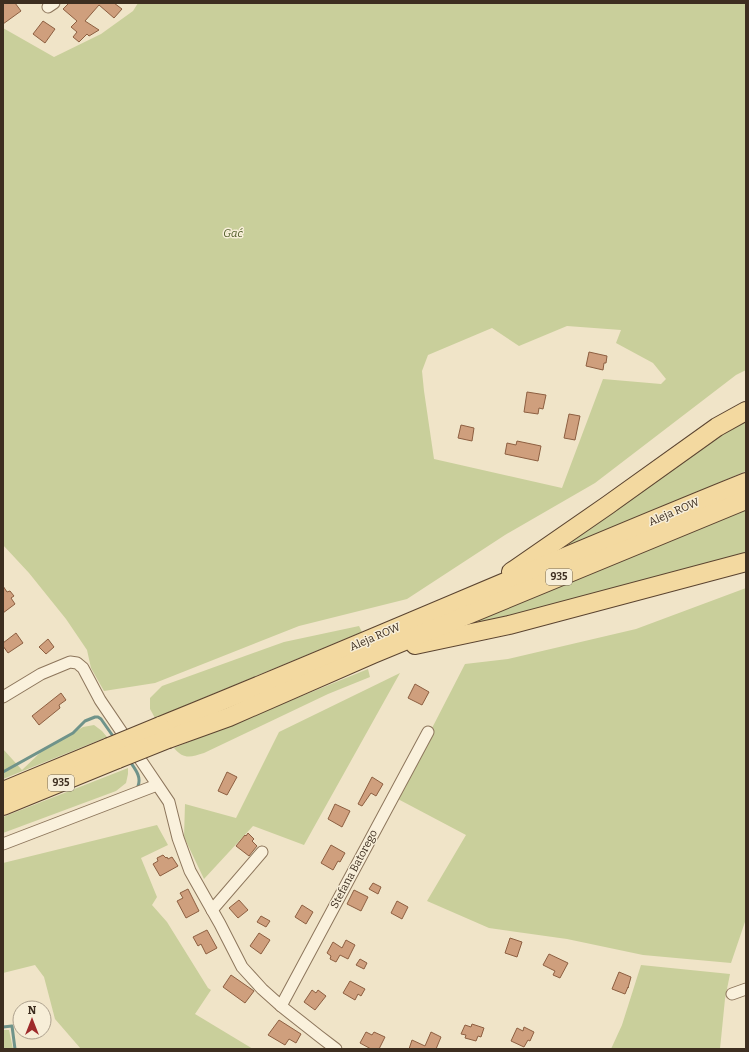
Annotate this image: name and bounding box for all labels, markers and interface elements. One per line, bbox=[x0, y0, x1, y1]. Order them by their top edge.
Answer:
park label: Gać bbox=[223, 227, 244, 240]
street label: Aleja ROW bbox=[647, 495, 702, 529]
road number: 935 bbox=[546, 569, 572, 585]
street label: Aleja ROW bbox=[348, 620, 403, 654]
road number: 935 bbox=[48, 775, 74, 791]
street label: Stefana Batorego bbox=[328, 827, 380, 911]
north arrow bbox=[12, 1000, 52, 1040]
text: N bbox=[28, 1004, 37, 1017]

